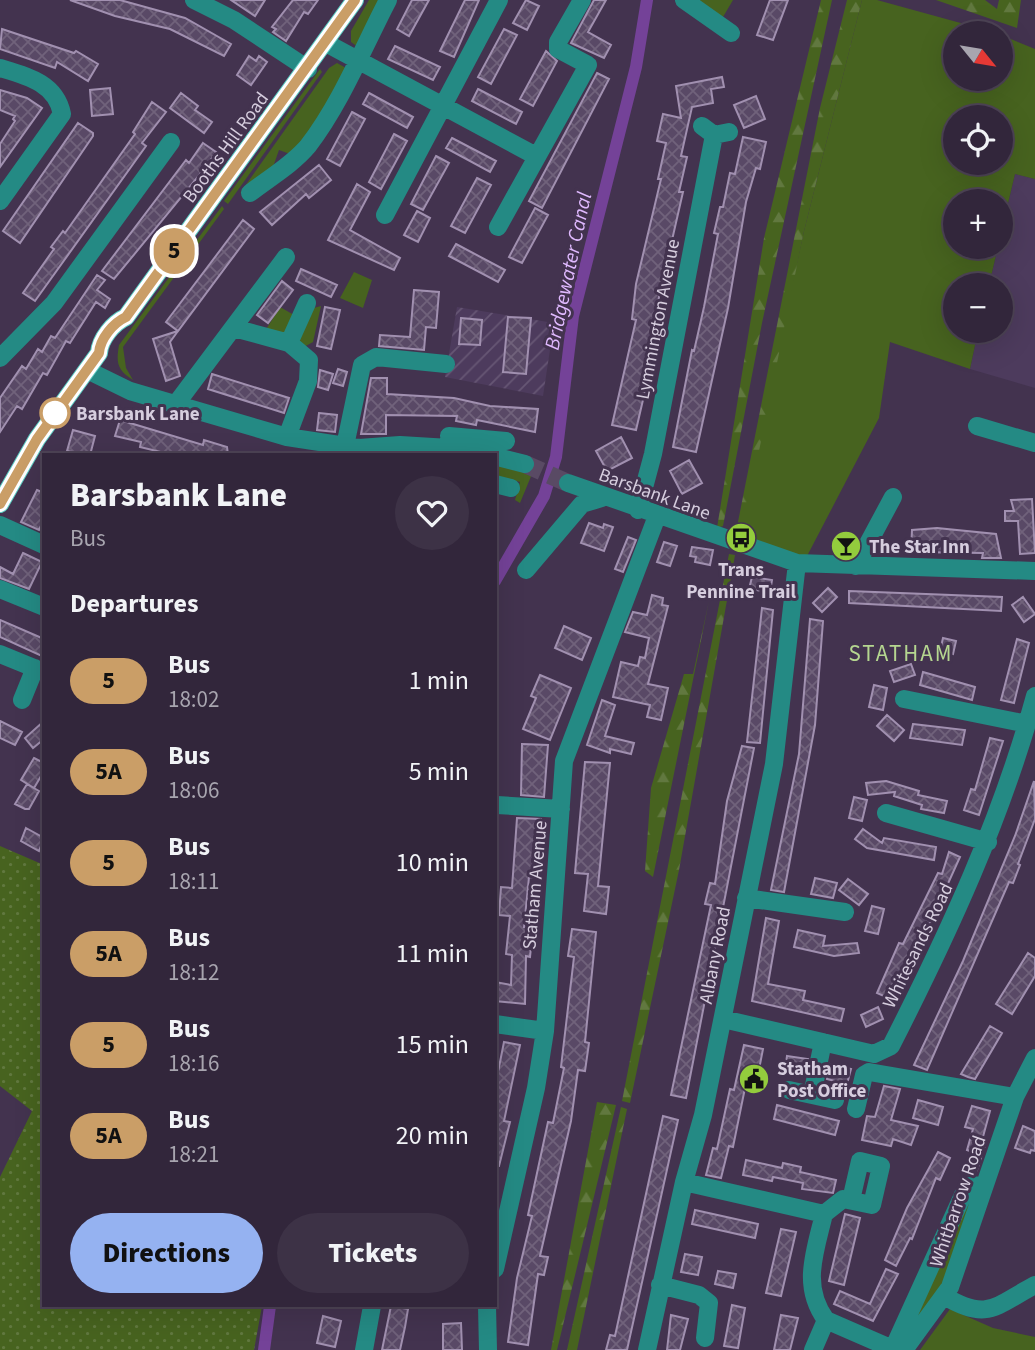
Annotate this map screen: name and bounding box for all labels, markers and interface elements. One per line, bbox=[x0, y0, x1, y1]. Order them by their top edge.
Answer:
north arrow bbox=[943, 21, 1013, 91]
map controls bbox=[943, 21, 1013, 343]
street label: Booths Hill Road bbox=[177, 87, 276, 209]
button: locate bbox=[943, 105, 1013, 175]
water label: Bridgewater Canal bbox=[537, 189, 600, 353]
button: + bbox=[943, 189, 1013, 259]
line badge: 5 bbox=[151, 228, 197, 274]
text: 5 bbox=[168, 233, 180, 268]
street label: Lymmington Avenue bbox=[630, 237, 687, 402]
button: − bbox=[943, 273, 1013, 343]
marker: Barsbank Lane bbox=[40, 398, 70, 428]
place label: Barsbank Lane bbox=[76, 401, 200, 428]
street label: Barsbank Lane bbox=[595, 462, 714, 527]
text: Barsbank Lane bbox=[70, 472, 287, 519]
button: heart bbox=[395, 476, 469, 550]
bus stop icon: Trans Pennine Trail bbox=[724, 521, 758, 555]
text: Bus bbox=[70, 522, 106, 555]
bar icon: The Star Inn bbox=[829, 529, 863, 563]
place label: The Star Inn bbox=[869, 534, 970, 561]
place label: Trans Pennine Trail bbox=[686, 557, 796, 606]
text: Departures bbox=[70, 585, 198, 622]
district label: STATHAM bbox=[849, 637, 954, 670]
text: Bus bbox=[168, 646, 210, 683]
text: 1 min bbox=[409, 662, 469, 699]
text: 5 bbox=[102, 663, 115, 698]
text: 18:02 bbox=[168, 683, 219, 716]
text: Bus bbox=[168, 737, 210, 774]
text: 5 min bbox=[409, 753, 469, 790]
text: 5A bbox=[95, 754, 122, 789]
text: 18:06 bbox=[168, 774, 219, 807]
street label: Statham Avenue bbox=[516, 819, 555, 951]
text: Bus bbox=[168, 828, 210, 865]
text: 10 min bbox=[396, 844, 469, 881]
text: 5 bbox=[102, 845, 115, 880]
text: 18:11 bbox=[168, 865, 219, 898]
street label: Whitesands Road bbox=[876, 878, 960, 1013]
street label: Albany Road bbox=[693, 904, 738, 1006]
text: Bus bbox=[168, 919, 210, 956]
text: 11 min bbox=[396, 935, 469, 972]
text: 5A bbox=[95, 936, 122, 971]
text: 18:12 bbox=[168, 956, 219, 989]
text: Bus bbox=[168, 1010, 210, 1047]
text: 15 min bbox=[396, 1026, 469, 1063]
text: 5 bbox=[102, 1027, 115, 1062]
text: 18:16 bbox=[168, 1047, 219, 1080]
place label: Statham Post Office bbox=[777, 1056, 867, 1105]
public building icon: Statham Post Office bbox=[737, 1062, 771, 1096]
text: Bus bbox=[168, 1101, 210, 1138]
text: 20 min bbox=[396, 1117, 469, 1154]
text: 5A bbox=[95, 1118, 122, 1153]
street label: Whitbarrow Road bbox=[923, 1132, 994, 1271]
text: 18:21 bbox=[168, 1138, 219, 1171]
button: Directions bbox=[70, 1213, 263, 1293]
button: Tickets bbox=[277, 1213, 469, 1293]

